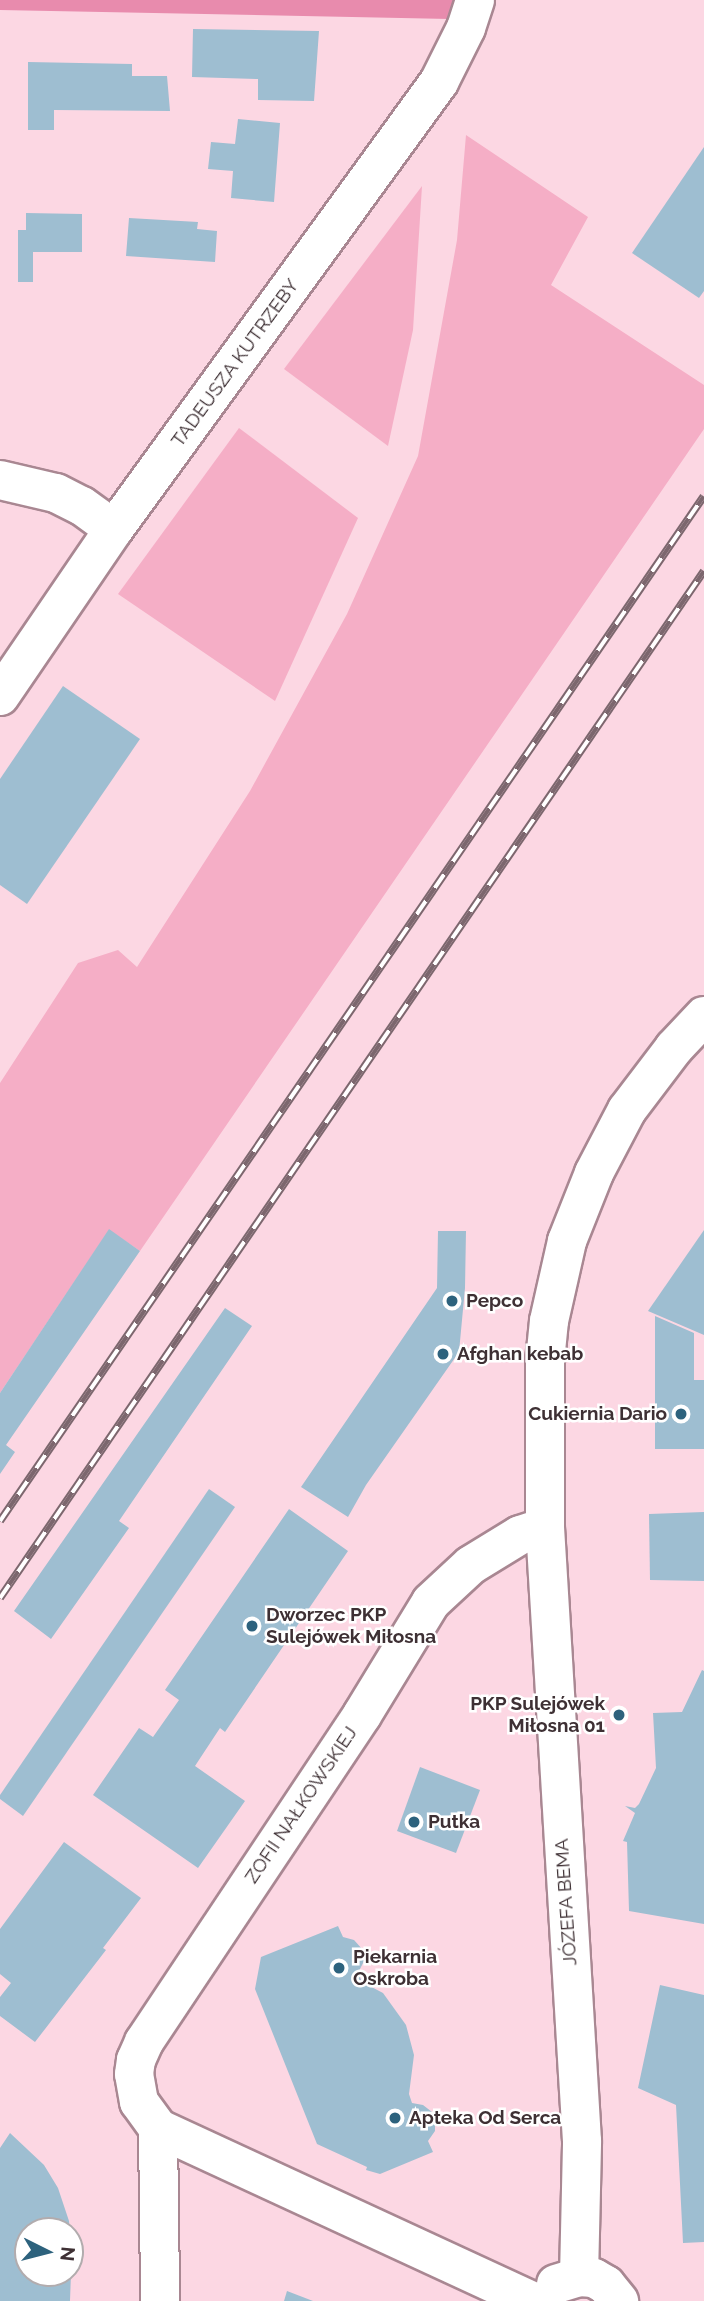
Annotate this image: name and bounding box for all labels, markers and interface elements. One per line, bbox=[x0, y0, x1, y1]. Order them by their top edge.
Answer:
street label: TADEUSZA KUTRZEBY bbox=[166, 274, 304, 452]
place label: Pepco bbox=[466, 1290, 523, 1312]
marker: Pepco bbox=[444, 1293, 460, 1309]
place label: Afghan kebab bbox=[457, 1343, 583, 1365]
marker: Afghan kebab bbox=[435, 1346, 451, 1362]
place label: Cukiernia Dario bbox=[528, 1403, 667, 1425]
marker: Cukiernia Dario bbox=[673, 1406, 689, 1422]
place label: Dworzec PKP Sulejówek Miłosna bbox=[266, 1604, 436, 1648]
marker: Dworzec PKP Sulejówek Miłosna bbox=[244, 1618, 260, 1634]
place label: PKP Sulejówek Miłosna 01 bbox=[470, 1693, 605, 1737]
marker: PKP Sulejówek Miłosna 01 bbox=[611, 1707, 627, 1723]
street label: ZOFII NAŁKOWSKIEJ bbox=[240, 1722, 362, 1888]
place label: Putka bbox=[428, 1811, 480, 1833]
marker: Putka bbox=[406, 1814, 422, 1830]
street label: JÓZEFA BEMA bbox=[550, 1837, 582, 1967]
place label: Piekarnia Oskroba bbox=[353, 1946, 437, 1990]
marker: Piekarnia Oskroba bbox=[331, 1960, 347, 1976]
place label: Apteka Od Serca bbox=[409, 2107, 561, 2129]
marker: Apteka Od Serca bbox=[387, 2110, 403, 2126]
north arrow bbox=[14, 2217, 84, 2287]
text: N bbox=[56, 2246, 80, 2262]

